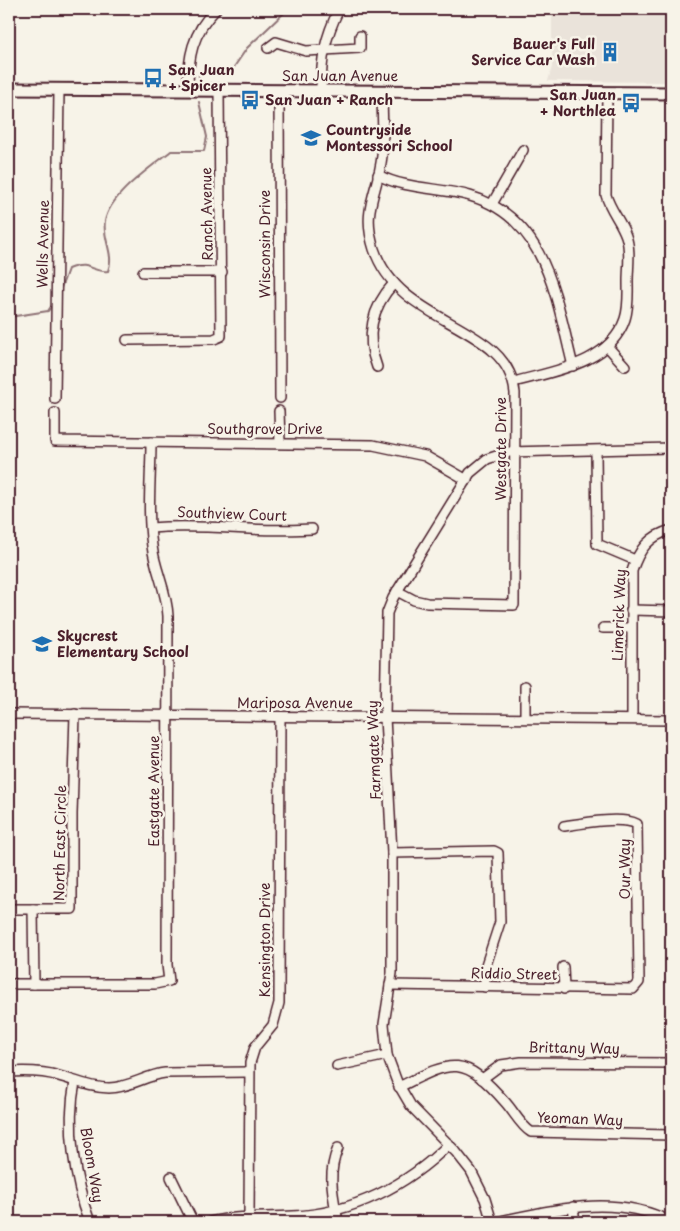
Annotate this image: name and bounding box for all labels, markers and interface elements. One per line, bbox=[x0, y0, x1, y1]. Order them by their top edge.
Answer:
place label: Bauer's Full Service Car Wash bbox=[471, 33, 595, 70]
building icon: Bauer's Full Service Car Wash bbox=[599, 41, 621, 63]
place label: San Juan + Spicer bbox=[168, 59, 235, 96]
street label: San Juan Avenue bbox=[282, 65, 398, 86]
bus stop icon: San Juan + Spicer bbox=[142, 67, 164, 89]
place label: San Juan + Northlea bbox=[540, 84, 617, 121]
bus stop icon: San Juan + Ranch bbox=[239, 89, 261, 111]
place label: San Juan + Ranch bbox=[265, 89, 393, 110]
bus stop icon: San Juan + Northlea bbox=[620, 92, 642, 114]
place label: Countryside Montessori School bbox=[326, 119, 453, 156]
school or university icon: Countryside Montessori School bbox=[300, 127, 322, 149]
street label: Ranch Avenue bbox=[195, 167, 218, 261]
street label: Wisconsin Drive bbox=[254, 190, 275, 298]
street label: Wells Avenue bbox=[31, 199, 54, 288]
street label: Westgate Drive bbox=[490, 397, 511, 501]
street label: Southgrove Drive bbox=[207, 418, 323, 439]
street label: Southview Court bbox=[177, 501, 288, 526]
street label: Limerick Way bbox=[606, 568, 631, 661]
place label: Skycrest Elementary School bbox=[57, 625, 189, 662]
school or university icon: Skycrest Elementary School bbox=[31, 633, 53, 655]
street label: Mariposa Avenue bbox=[237, 692, 353, 713]
street label: Farmgate Way bbox=[361, 700, 386, 800]
street label: Eastgate Avenue bbox=[143, 735, 164, 847]
street label: North East Circle bbox=[48, 785, 71, 901]
street label: Our Way bbox=[614, 839, 635, 899]
street label: Kensington Drive bbox=[254, 883, 275, 997]
street label: Riddio Street bbox=[470, 962, 558, 985]
street label: Brittany Way bbox=[528, 1036, 620, 1059]
street label: Yeoman Way bbox=[536, 1106, 624, 1131]
street label: Bloom Way bbox=[76, 1126, 109, 1204]

